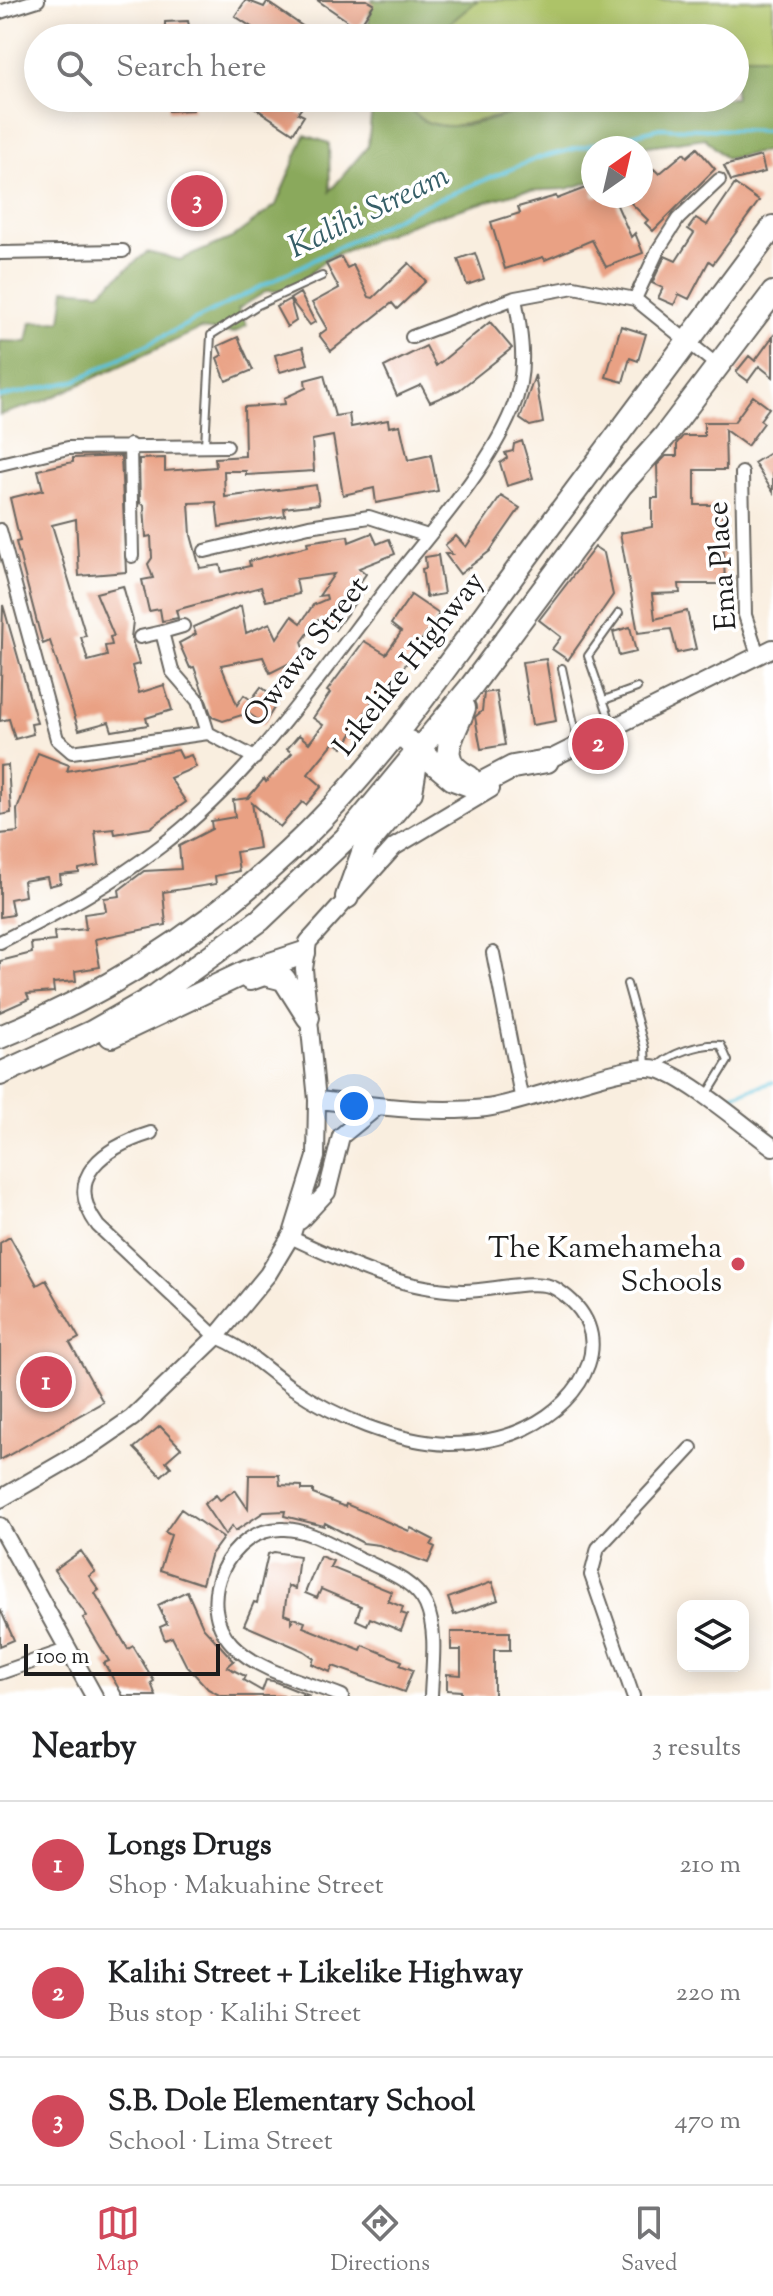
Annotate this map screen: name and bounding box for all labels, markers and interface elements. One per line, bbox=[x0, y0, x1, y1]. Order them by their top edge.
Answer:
search box bbox=[24, 24, 749, 112]
icon: search bbox=[52, 46, 96, 90]
text: Search here bbox=[116, 47, 266, 90]
north arrow bbox=[581, 136, 653, 208]
water label: Kalihi Stream bbox=[281, 154, 458, 272]
pin: 3 bbox=[171, 171, 223, 231]
street label: Ema Place bbox=[698, 500, 749, 632]
street label: Likelike Highway bbox=[324, 563, 496, 766]
street label: Owawa Street bbox=[234, 568, 380, 737]
pin: 2 bbox=[572, 714, 624, 774]
your location bbox=[334, 1086, 374, 1126]
place label: The Kamehameha Schools bbox=[488, 1228, 722, 1305]
marker: The Kamehameha Schools bbox=[729, 1255, 747, 1273]
pin: 1 bbox=[20, 1352, 72, 1412]
map controls bbox=[677, 1600, 749, 1672]
button: layers bbox=[677, 1600, 749, 1672]
scale bar bbox=[24, 1640, 220, 1676]
text: 100 m bbox=[36, 1642, 89, 1674]
text: Nearby bbox=[32, 1724, 137, 1773]
text: 3 results bbox=[652, 1730, 741, 1767]
text: Longs Drugs bbox=[108, 1825, 271, 1868]
text: 1 bbox=[54, 1847, 62, 1884]
text: 210 m bbox=[679, 1847, 741, 1884]
text: Shop · Makuahine Street bbox=[108, 1868, 384, 1905]
text: Kalihi Street + Likelike Highway bbox=[108, 1953, 523, 1996]
text: 2 bbox=[52, 1975, 64, 2012]
text: 220 m bbox=[676, 1975, 741, 2012]
text: Bus stop · Kalihi Street bbox=[108, 1996, 361, 2033]
text: S.B. Dole Elementary School bbox=[108, 2081, 475, 2124]
text: 3 bbox=[53, 2103, 63, 2140]
text: 470 m bbox=[675, 2103, 741, 2140]
text: School · Lima Street bbox=[108, 2124, 333, 2161]
tab: Map bbox=[96, 2201, 140, 2281]
tab: Directions bbox=[331, 2201, 430, 2281]
tab: Saved bbox=[621, 2201, 677, 2281]

